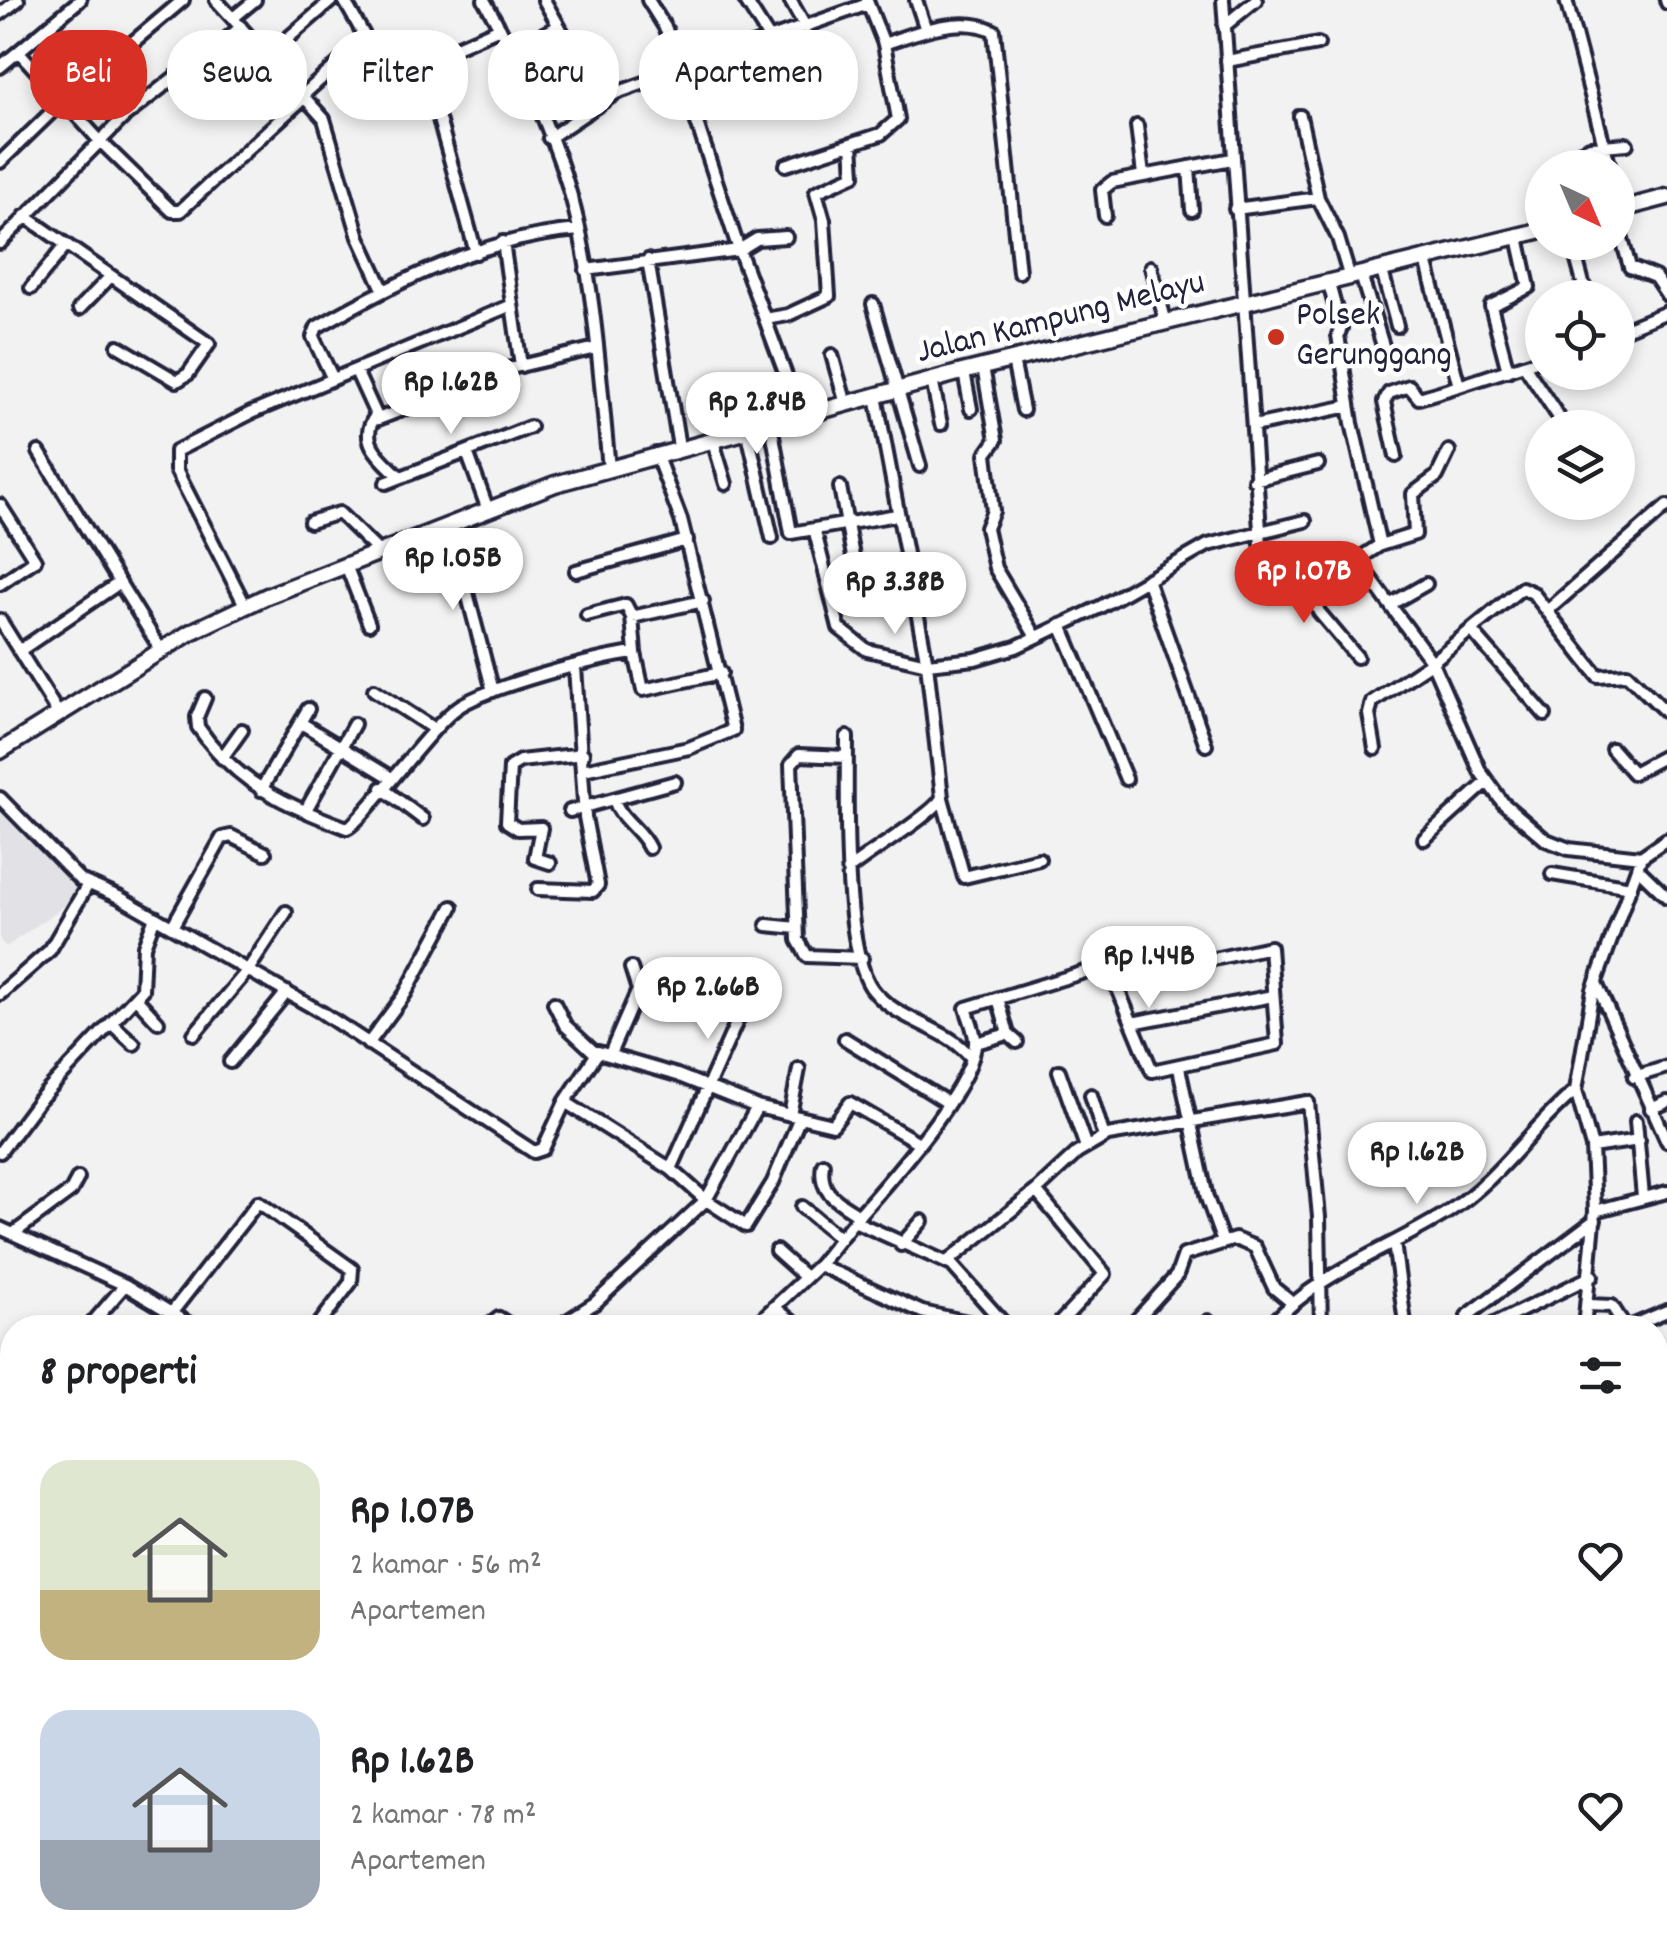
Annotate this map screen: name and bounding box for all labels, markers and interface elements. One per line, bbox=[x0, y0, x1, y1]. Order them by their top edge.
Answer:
chip: Beli bbox=[30, 30, 147, 120]
chip: Sewa bbox=[167, 30, 307, 120]
chip: Filter bbox=[327, 30, 468, 120]
chip: Baru bbox=[488, 30, 619, 120]
chip: Apartemen bbox=[639, 30, 858, 120]
north arrow bbox=[1525, 150, 1635, 260]
map controls bbox=[1525, 150, 1635, 520]
street label: Jalan Kampung Melayu bbox=[912, 259, 1210, 379]
button: locate bbox=[1525, 280, 1635, 390]
place label: Polsek Gerunggang bbox=[1296, 292, 1452, 382]
marker: Polsek Gerunggang bbox=[1265, 326, 1287, 348]
pin: Rp 1.62B bbox=[348, 352, 554, 437]
text: Rp 1.62B bbox=[404, 361, 498, 407]
pin: Rp 2.84B bbox=[654, 372, 860, 457]
text: Rp 2.84B bbox=[708, 381, 806, 427]
button: layers bbox=[1525, 410, 1635, 520]
pin: Rp 1.05B bbox=[350, 528, 556, 613]
text: Rp 1.05B bbox=[404, 537, 502, 583]
pin: Rp 1.07B bbox=[1201, 541, 1407, 626]
text: Rp 1.07B bbox=[1257, 550, 1351, 596]
pin: Rp 3.38B bbox=[792, 552, 998, 637]
text: Rp 3.38B bbox=[845, 561, 945, 607]
pin: Rp 1.44B bbox=[1046, 926, 1252, 1011]
text: Rp 1.44B bbox=[1103, 935, 1195, 981]
pin: Rp 2.66B bbox=[605, 957, 811, 1042]
text: Rp 2.66B bbox=[656, 966, 760, 1012]
pin: Rp 1.62B bbox=[1314, 1122, 1520, 1207]
text: Rp 1.62B bbox=[1370, 1131, 1464, 1177]
text: 8 properti bbox=[40, 1345, 197, 1405]
icon: filters bbox=[1573, 1348, 1628, 1403]
text: Rp 1.07B bbox=[350, 1484, 475, 1544]
icon: home bbox=[120, 1500, 240, 1620]
icon: heart bbox=[1573, 1533, 1628, 1588]
text: 2 kamar · 56 m² bbox=[350, 1544, 542, 1590]
text: Apartemen bbox=[350, 1590, 486, 1636]
text: Rp 1.62B bbox=[350, 1734, 474, 1794]
icon: home bbox=[120, 1750, 240, 1870]
icon: heart bbox=[1573, 1783, 1628, 1838]
text: 2 kamar · 78 m² bbox=[350, 1794, 536, 1840]
text: Apartemen bbox=[350, 1840, 486, 1886]

